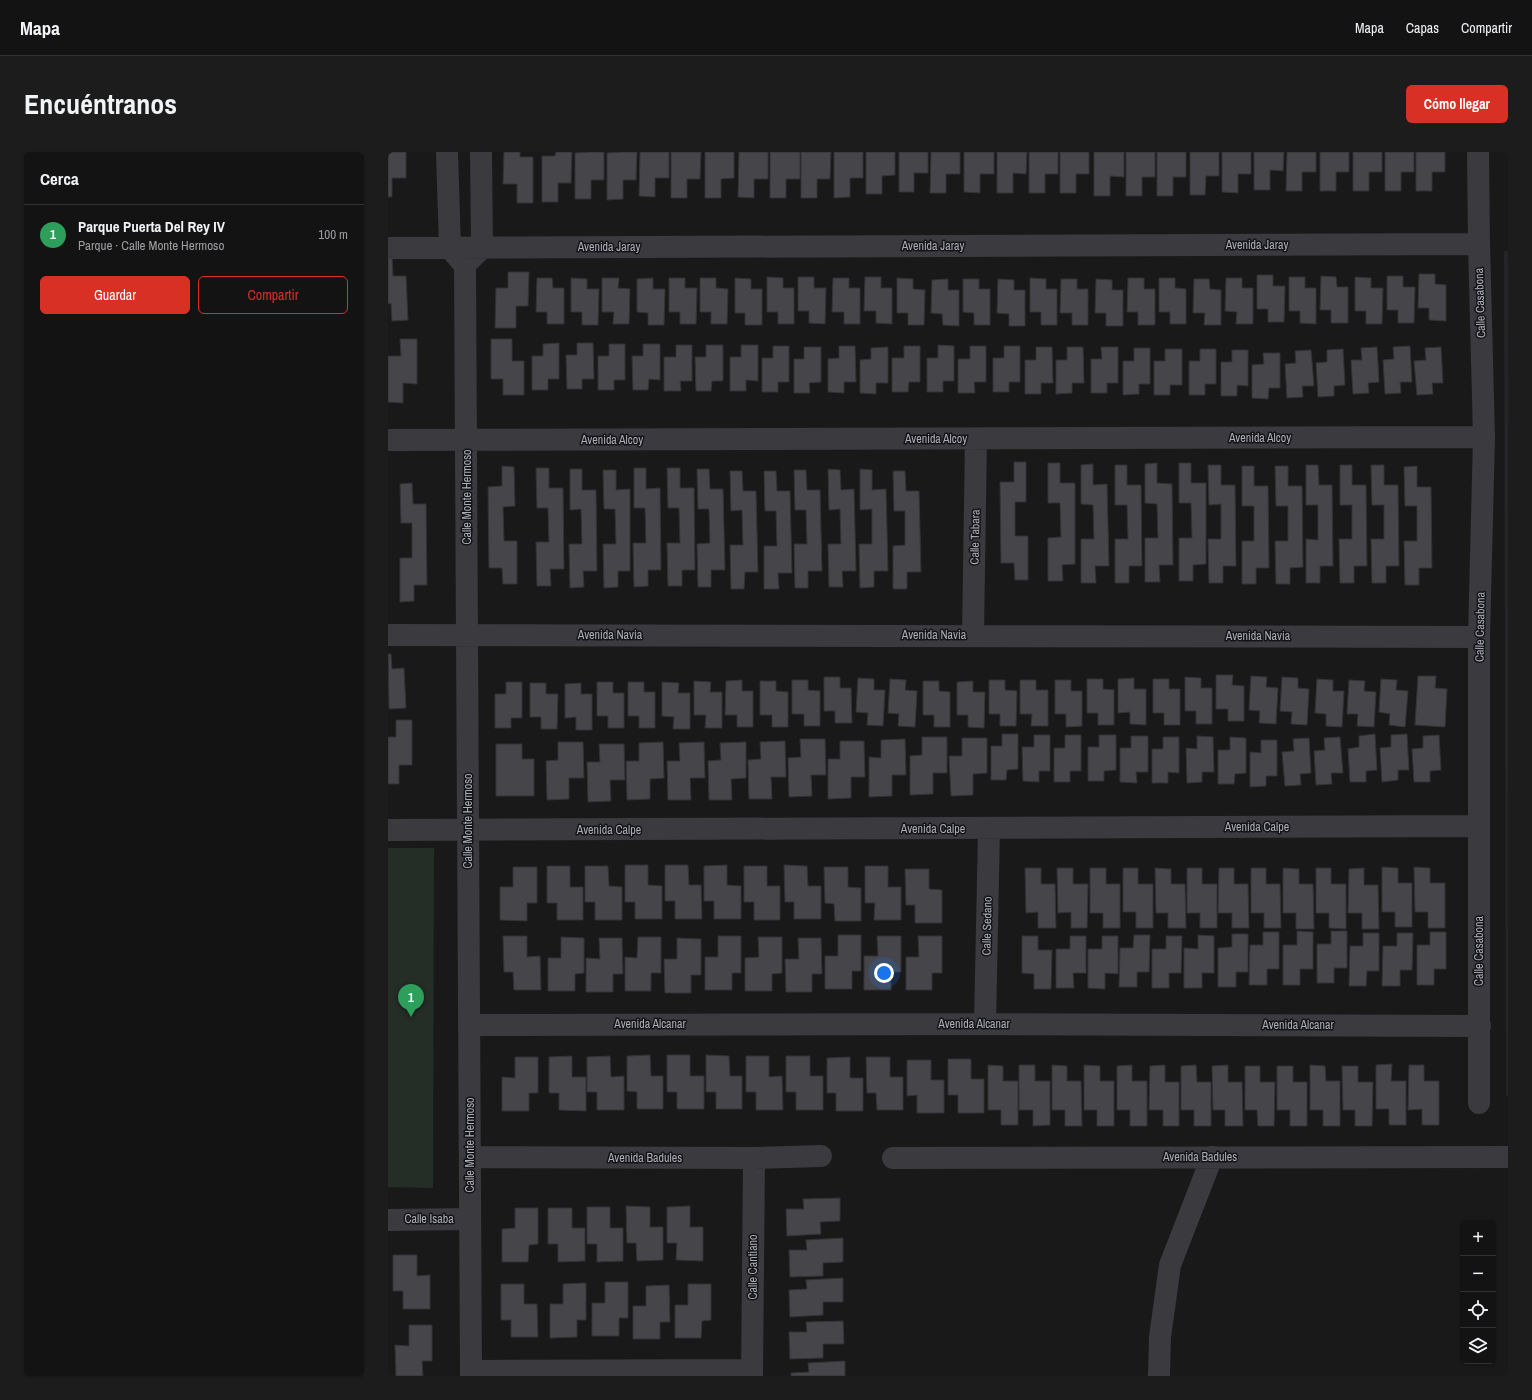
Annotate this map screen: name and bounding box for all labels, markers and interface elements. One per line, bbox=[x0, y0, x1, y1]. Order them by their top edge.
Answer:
text: Mapa bbox=[20, 15, 60, 41]
text: Mapa bbox=[1355, 19, 1384, 37]
text: Capas bbox=[1406, 19, 1439, 37]
text: Compartir bbox=[1461, 19, 1512, 37]
text: Encuéntranos bbox=[24, 85, 177, 123]
button: Cómo llegar bbox=[1406, 85, 1508, 123]
text: Cerca bbox=[40, 167, 79, 190]
text: Parque Puerta Del Rey IV bbox=[78, 216, 225, 237]
text: 1 bbox=[50, 226, 56, 243]
text: 100 m bbox=[318, 226, 348, 243]
text: Parque · Calle Monte Hermoso bbox=[78, 237, 224, 254]
street label: Avenida Jaray bbox=[1225, 237, 1288, 253]
street label: Avenida Jaray bbox=[901, 238, 964, 254]
street label: Avenida Jaray bbox=[577, 239, 640, 255]
street label: Calle Casabona bbox=[1471, 267, 1489, 338]
button: Guardar bbox=[40, 276, 190, 314]
button: Compartir bbox=[198, 276, 348, 314]
street label: Avenida Alcoy bbox=[1228, 430, 1291, 446]
street label: Avenida Alcoy bbox=[904, 431, 967, 447]
street label: Avenida Alcoy bbox=[580, 432, 643, 448]
street label: Calle Monte Hermoso bbox=[459, 449, 475, 545]
street label: Calle Tabara bbox=[967, 509, 983, 565]
street label: Calle Casabona bbox=[1471, 591, 1489, 662]
street label: Avenida Navia bbox=[577, 627, 643, 643]
street label: Avenida Navia bbox=[901, 627, 967, 643]
street label: Avenida Navia bbox=[1225, 628, 1291, 644]
street label: Calle Monte Hermoso bbox=[460, 773, 476, 869]
street label: Avenida Calpe bbox=[1224, 819, 1289, 835]
street label: Avenida Calpe bbox=[900, 821, 965, 837]
street label: Avenida Calpe bbox=[576, 822, 641, 838]
street label: Calle Sedano bbox=[978, 896, 996, 956]
street label: Calle Casabona bbox=[1471, 915, 1487, 986]
your location bbox=[874, 963, 894, 983]
pin: 1 bbox=[398, 984, 424, 1017]
street label: Avenida Alcanar bbox=[613, 1016, 686, 1032]
street label: Avenida Alcanar bbox=[937, 1016, 1010, 1032]
street label: Avenida Alcanar bbox=[1261, 1017, 1334, 1033]
street label: Calle Monte Hermoso bbox=[462, 1097, 478, 1193]
street label: Avenida Badules bbox=[1162, 1149, 1237, 1165]
street label: Avenida Badules bbox=[607, 1150, 682, 1166]
street label: Calle Isaba bbox=[404, 1211, 454, 1227]
map controls bbox=[1460, 1220, 1496, 1364]
button: + bbox=[1460, 1220, 1496, 1256]
street label: Calle Cantiano bbox=[745, 1234, 761, 1300]
button: − bbox=[1460, 1256, 1496, 1292]
button: locate bbox=[1460, 1292, 1496, 1328]
button: layers bbox=[1460, 1328, 1496, 1364]

